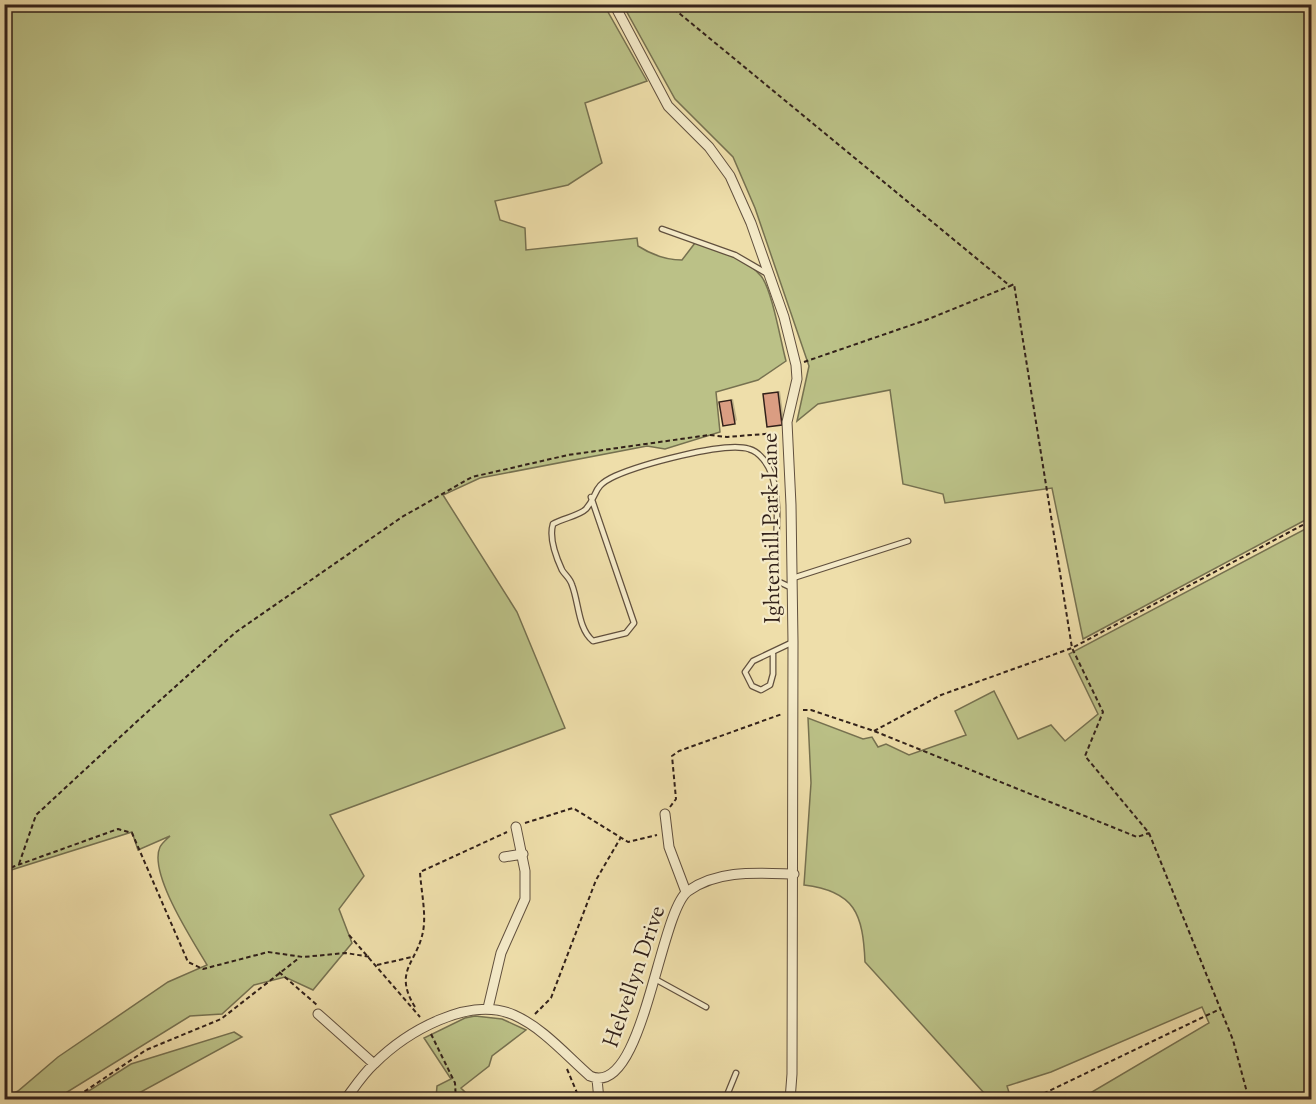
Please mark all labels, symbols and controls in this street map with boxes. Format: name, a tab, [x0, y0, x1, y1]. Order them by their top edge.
street label: Ightenhill Park Lane	[755, 432, 791, 624]
street label: Helvellyn Drive	[597, 902, 675, 1052]

